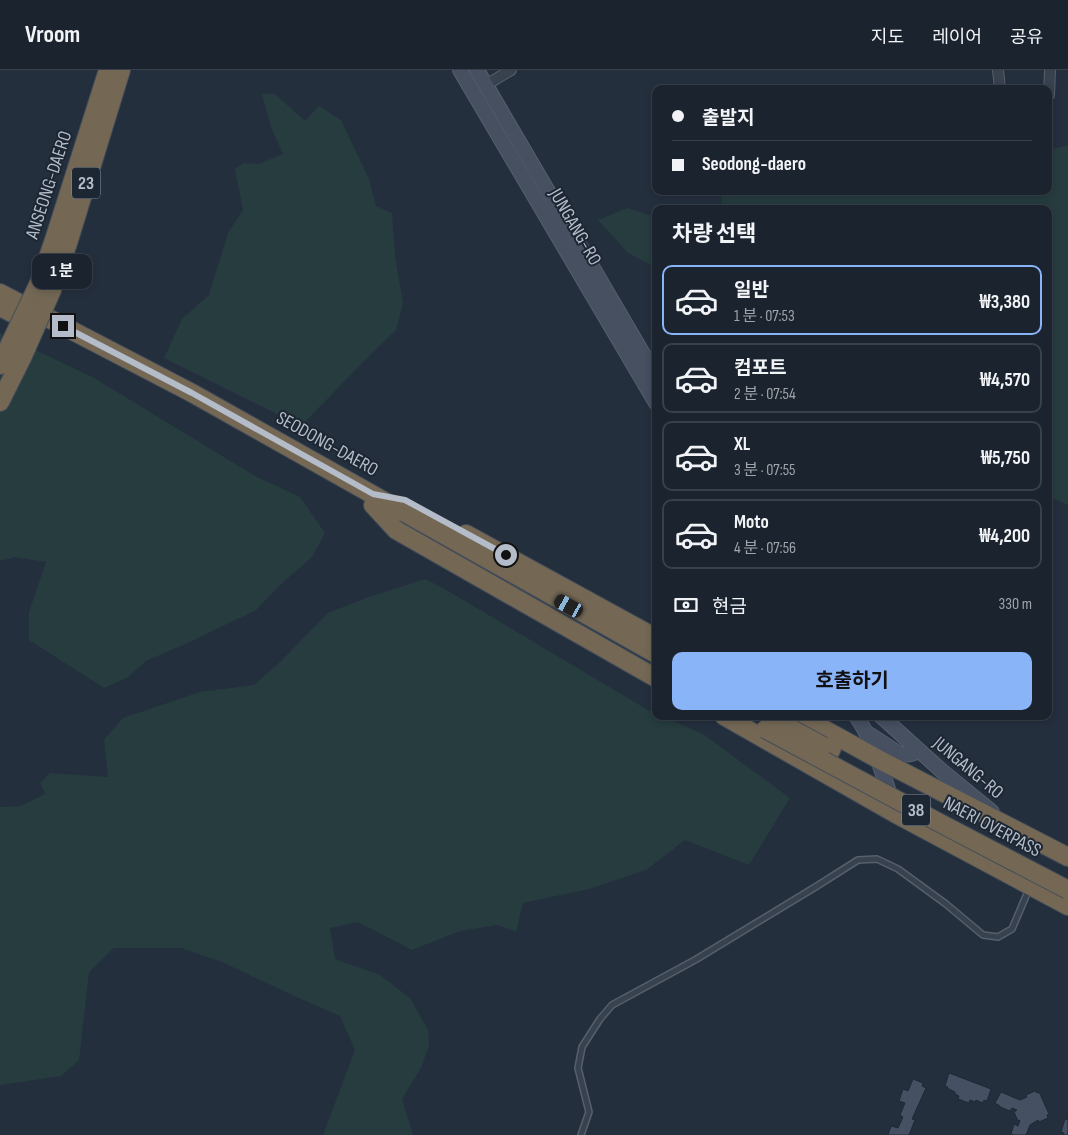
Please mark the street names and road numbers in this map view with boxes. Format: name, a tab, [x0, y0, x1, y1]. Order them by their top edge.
street label: ANSEONG-DAERO	[20, 128, 77, 243]
road number: 23	[72, 168, 100, 198]
street label: JUNGANG-RO	[543, 184, 606, 269]
street label: SEODONG-DAERO	[272, 407, 382, 481]
street label: JUNGANG-RO	[927, 731, 1008, 804]
street label: NAERI OVERPASS	[939, 792, 1045, 862]
road number: 38	[902, 794, 930, 826]

